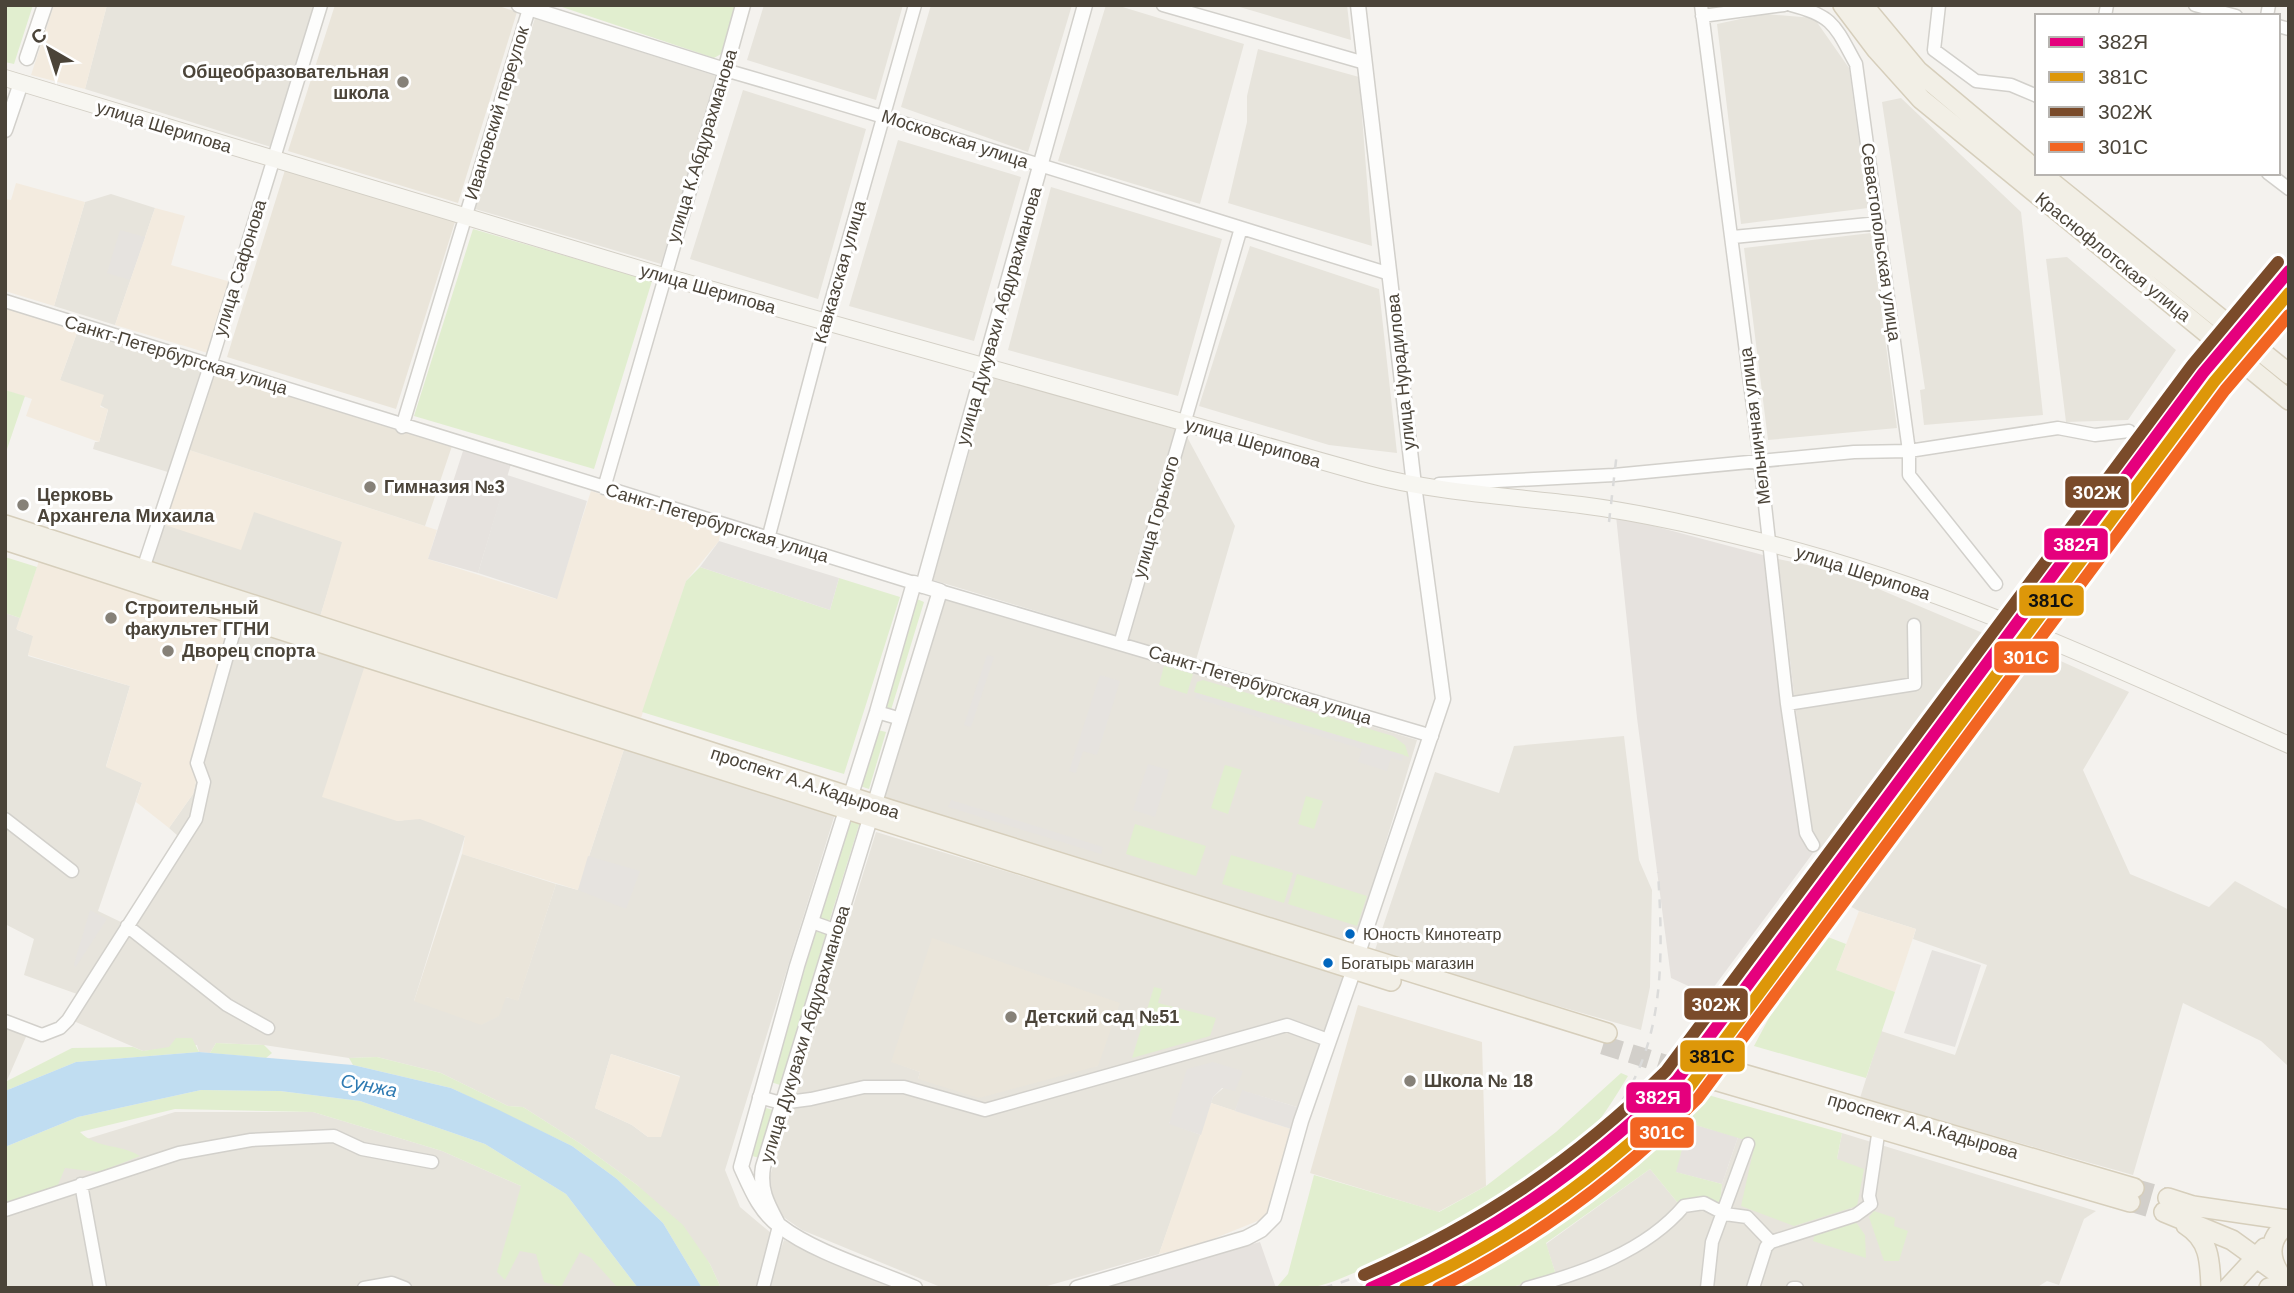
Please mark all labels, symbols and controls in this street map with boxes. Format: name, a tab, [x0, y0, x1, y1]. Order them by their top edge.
north arrow	[14, 14, 84, 84]
legend	[2035, 14, 2280, 175]
text: С	[27, 24, 51, 49]
street label: Ивановский переулок	[461, 24, 533, 202]
text: 382Я	[2098, 30, 2148, 53]
street label: улица К.Абдурахманова	[663, 46, 741, 245]
place label: Общеобразовательная школа	[182, 62, 390, 103]
text: 381С	[2098, 65, 2148, 88]
marker: Общеобразовательная школа	[395, 74, 411, 90]
street label: улица Шерипова	[94, 97, 235, 157]
text: 302Ж	[2098, 100, 2153, 123]
street label: Московская улица	[879, 106, 1032, 172]
text: 301С	[2098, 135, 2148, 158]
street label: Севастопольская улица	[1857, 141, 1905, 343]
street label: улица Дукувахи Абдурахманова	[952, 183, 1046, 448]
street label: Краснофлотская улица	[2031, 188, 2195, 326]
street label: улица Сафонова	[210, 196, 271, 339]
street label: Кавказская улица	[810, 197, 870, 346]
street label: улица Шерипова	[638, 260, 779, 318]
street label: улица Нурадилова	[1383, 292, 1419, 451]
street label: Санкт-Петербургская улица	[62, 311, 291, 399]
street label: Мельничная улица	[1735, 345, 1775, 506]
street label: улица Шерипова	[1183, 414, 1324, 472]
street label: улица Горького	[1129, 453, 1183, 581]
line badge: 302Ж	[2064, 475, 2130, 509]
place label: Гимназия №3	[384, 477, 505, 497]
marker: Гимназия №3	[362, 479, 378, 495]
street label: Санкт-Петербургская улица	[603, 479, 832, 567]
text: 302Ж	[2073, 482, 2122, 503]
place label: Церковь Архангела Михаила	[37, 485, 215, 526]
marker: Церковь Архангела Михаила	[15, 497, 31, 513]
line badge: 382Я	[2043, 527, 2109, 561]
text: 382Я	[2053, 534, 2099, 555]
street label: улица Шерипова	[1793, 542, 1934, 604]
line badge: 381С	[2018, 584, 2085, 617]
text: 381С	[2028, 590, 2074, 611]
place label: Строительный факультет ГГНИ	[125, 598, 269, 639]
marker: Строительный факультет ГГНИ	[103, 610, 119, 626]
line badge: 301С	[1993, 640, 2060, 674]
place label: Дворец спорта	[182, 641, 316, 661]
street label: Санкт-Петербургская улица	[1146, 641, 1375, 729]
marker: Дворец спорта	[160, 643, 176, 659]
text: 301С	[2003, 647, 2049, 668]
street label: проспект А.А.Кадырова	[708, 743, 903, 823]
street label: улица Дукувахи Абдурахманова	[756, 902, 854, 1165]
place label: Юность Кинотеатр	[1363, 926, 1502, 943]
marker: Юность Кинотеатр	[1343, 927, 1357, 941]
place label: Богатырь магазин	[1341, 955, 1474, 972]
marker: Богатырь магазин	[1321, 956, 1335, 970]
line badge: 302Ж	[1683, 987, 1749, 1021]
text: 302Ж	[1692, 994, 1741, 1015]
place label: Детский сад №51	[1025, 1007, 1179, 1027]
marker: Детский сад №51	[1003, 1009, 1019, 1025]
line badge: 381С	[1679, 1039, 1746, 1073]
text: 381С	[1689, 1046, 1735, 1067]
water label: Сунжа	[339, 1070, 399, 1101]
place label: Школа № 18	[1424, 1071, 1533, 1091]
marker: Школа № 18	[1402, 1073, 1418, 1089]
line badge: 382Я	[1625, 1081, 1692, 1114]
text: 382Я	[1635, 1087, 1681, 1108]
street label: проспект А.А.Кадырова	[1825, 1089, 2021, 1163]
line badge: 301С	[1629, 1116, 1695, 1149]
text: 301С	[1639, 1122, 1685, 1143]

